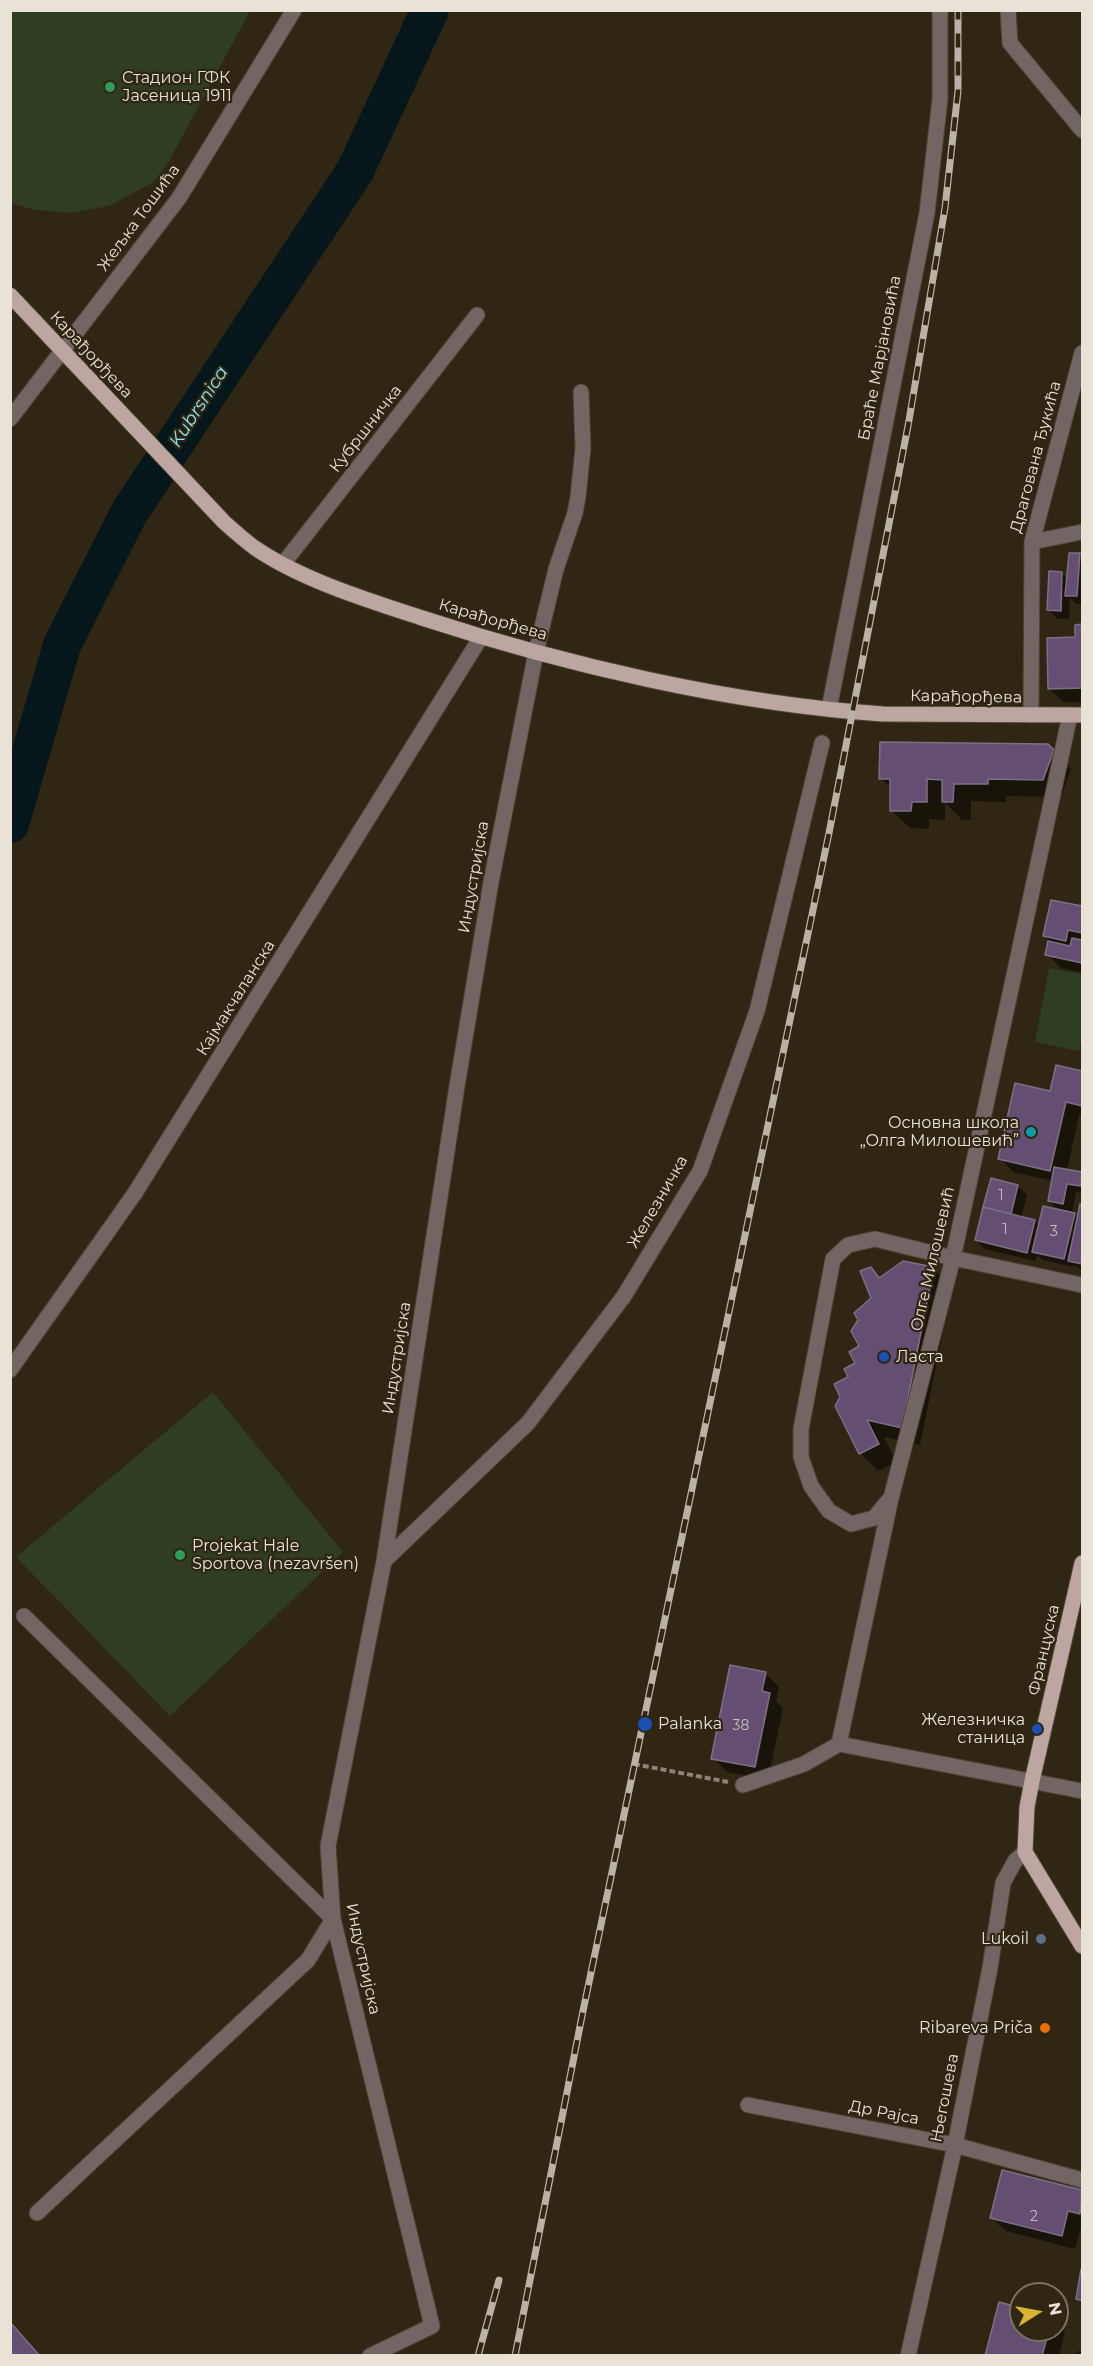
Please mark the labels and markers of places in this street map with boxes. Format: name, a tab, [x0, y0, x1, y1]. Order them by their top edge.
place label: Стадион ГФК Јасеница 1911	[122, 68, 232, 106]
marker: Стадион ГФК Јасеница 1911	[103, 80, 117, 94]
place label: Основна школа „Олга Милошевић”	[860, 1113, 1019, 1151]
marker: Основна школа „Олга Милошевић”	[1024, 1125, 1038, 1139]
place label: Ласта	[896, 1347, 944, 1367]
marker: Ласта	[877, 1350, 891, 1364]
place label: Projekat Hale Sportova (nezavršen)	[192, 1536, 359, 1574]
marker: Projekat Hale Sportova (nezavršen)	[173, 1548, 187, 1562]
place label: Железничка станица	[921, 1710, 1025, 1748]
place label: Palanka	[658, 1714, 722, 1734]
marker: Palanka	[636, 1715, 654, 1733]
marker: Железничка станица	[1030, 1722, 1044, 1736]
place label: Lukoil	[981, 1929, 1029, 1949]
marker: Lukoil	[1034, 1932, 1048, 1946]
place label: Ribareva Priča	[919, 2018, 1033, 2038]
marker: Ribareva Priča	[1038, 2021, 1052, 2035]

